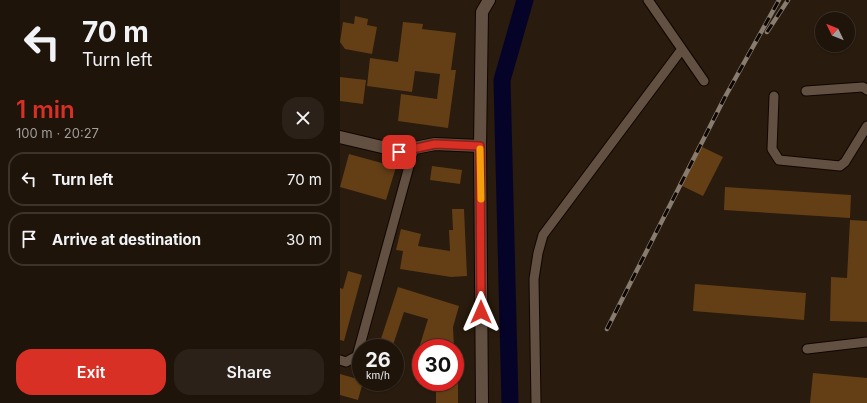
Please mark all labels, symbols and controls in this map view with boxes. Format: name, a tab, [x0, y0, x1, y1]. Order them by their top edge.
north arrow	[815, 12, 855, 52]
map controls	[815, 12, 855, 52]
text: 70 m	[82, 15, 149, 49]
icon: left	[16, 16, 68, 68]
text: Turn left	[82, 49, 152, 70]
text: 1 min	[16, 95, 75, 124]
button: close	[282, 97, 324, 139]
text: 100 m · 20:27	[16, 125, 99, 141]
pin	[382, 135, 416, 169]
icon: arrive	[388, 141, 410, 163]
icon: left	[18, 168, 40, 190]
text: Turn left	[52, 170, 113, 189]
text: 70 m	[287, 170, 322, 189]
icon: arrive	[18, 228, 40, 250]
text: Arrive at destination	[52, 230, 201, 249]
text: 30 m	[286, 230, 322, 249]
position arrow	[460, 291, 502, 333]
speed limit sign: 30	[412, 339, 464, 391]
text: 26	[365, 348, 391, 372]
button: Exit	[16, 349, 166, 395]
button: Share	[174, 349, 324, 395]
text: km/h	[366, 369, 390, 381]

